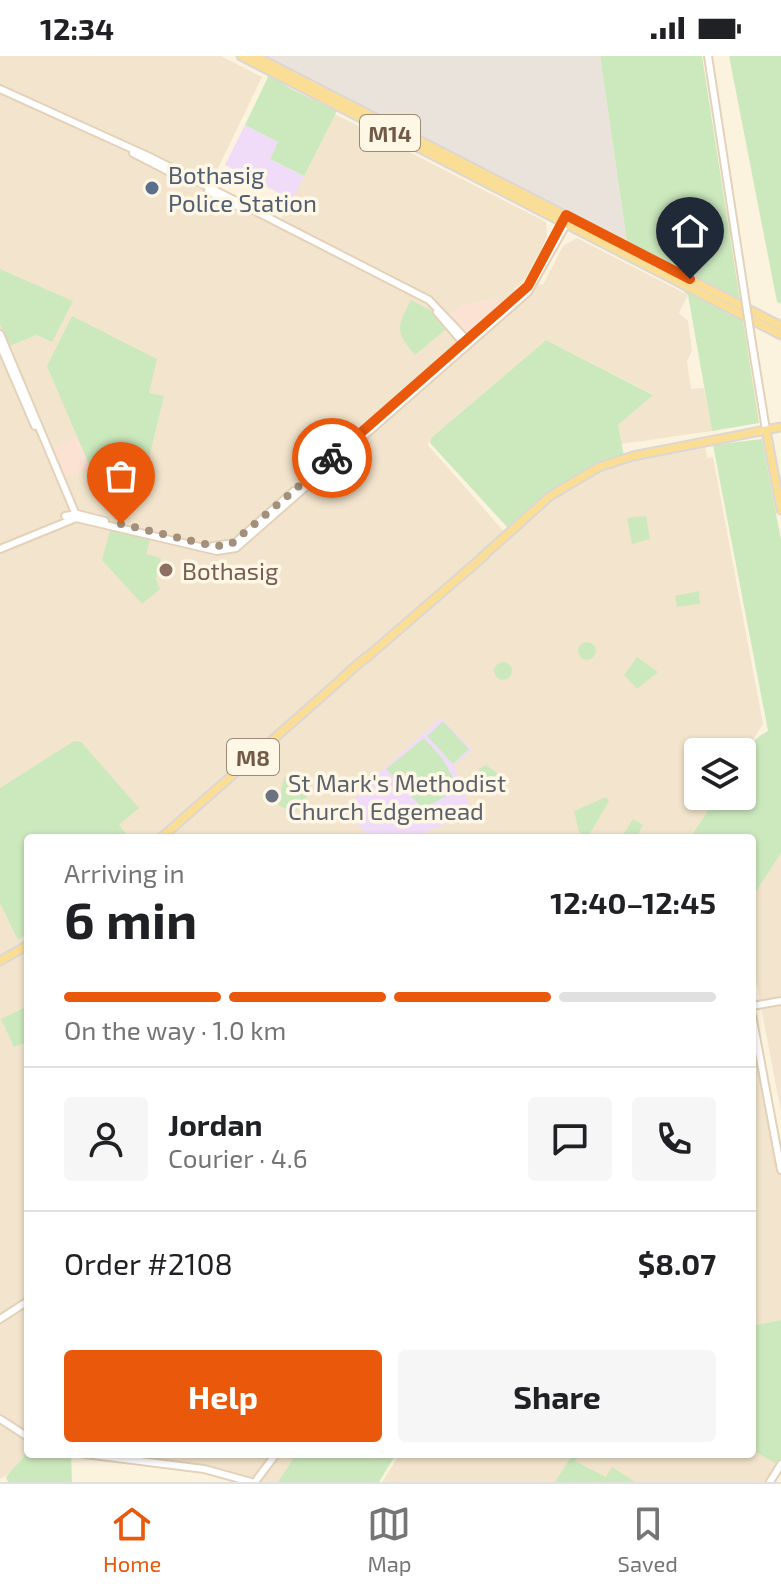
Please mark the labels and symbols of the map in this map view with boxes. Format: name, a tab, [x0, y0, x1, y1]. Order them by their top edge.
road number: M14	[360, 115, 420, 151]
place label: Bothasig Police Station	[168, 160, 317, 217]
marker: Bothasig Police Station	[143, 179, 161, 197]
pin	[656, 197, 724, 279]
courier	[292, 418, 372, 498]
pin	[87, 442, 155, 524]
place label: Bothasig	[182, 556, 278, 585]
marker: Bothasig	[157, 561, 175, 579]
road number: M8	[227, 739, 279, 775]
place label: St Mark's Methodist Church Edgemead	[288, 768, 506, 825]
marker: St Mark's Methodist Church Edgemead	[263, 787, 281, 805]

